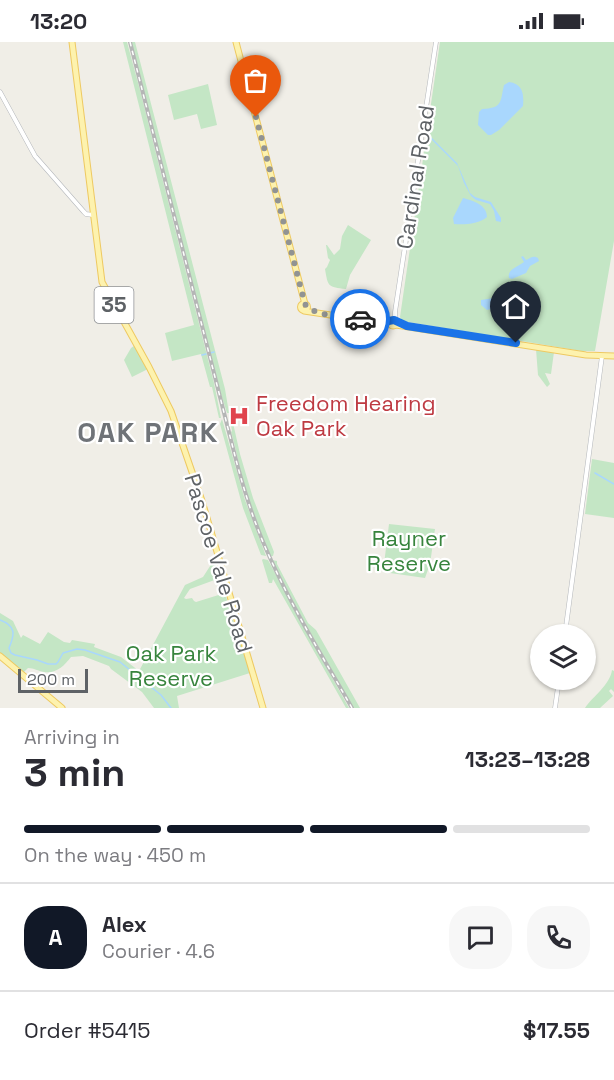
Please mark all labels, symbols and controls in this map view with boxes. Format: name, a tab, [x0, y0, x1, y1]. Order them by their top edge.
text: 13:20	[30, 7, 87, 35]
pin	[230, 55, 281, 117]
icon: bag	[239, 64, 272, 97]
street label: Cardinal Road	[390, 103, 440, 251]
pin	[490, 281, 541, 343]
road number: 35	[94, 287, 134, 323]
courier	[330, 289, 390, 349]
icon: home	[499, 290, 532, 323]
icon: car	[344, 303, 377, 336]
place label: Freedom Hearing Oak Park	[256, 389, 436, 442]
hospital icon: Freedom Hearing Oak Park	[227, 404, 251, 428]
district label: OAK PARK	[77, 414, 219, 450]
street label: Pascoe Vale Road	[178, 470, 260, 656]
park label: Rayner Reserve	[367, 524, 451, 577]
map controls	[530, 624, 596, 690]
button: layers	[530, 624, 596, 690]
park label: Oak Park Reserve	[126, 639, 216, 692]
scale bar	[18, 666, 88, 694]
text: 200 m	[27, 669, 75, 690]
text: Arriving in	[24, 724, 120, 750]
text: 13:23–13:28	[465, 745, 590, 773]
text: 3 min	[24, 748, 125, 797]
text: On the way · 450 m	[24, 842, 206, 868]
button: chat	[449, 906, 512, 969]
button: phone	[527, 906, 590, 969]
text: Alex	[102, 910, 147, 938]
text: A	[49, 923, 62, 951]
text: Courier · 4.6	[102, 938, 215, 964]
text: Order #5415	[24, 1016, 150, 1044]
text: $17.55	[523, 1016, 590, 1044]

